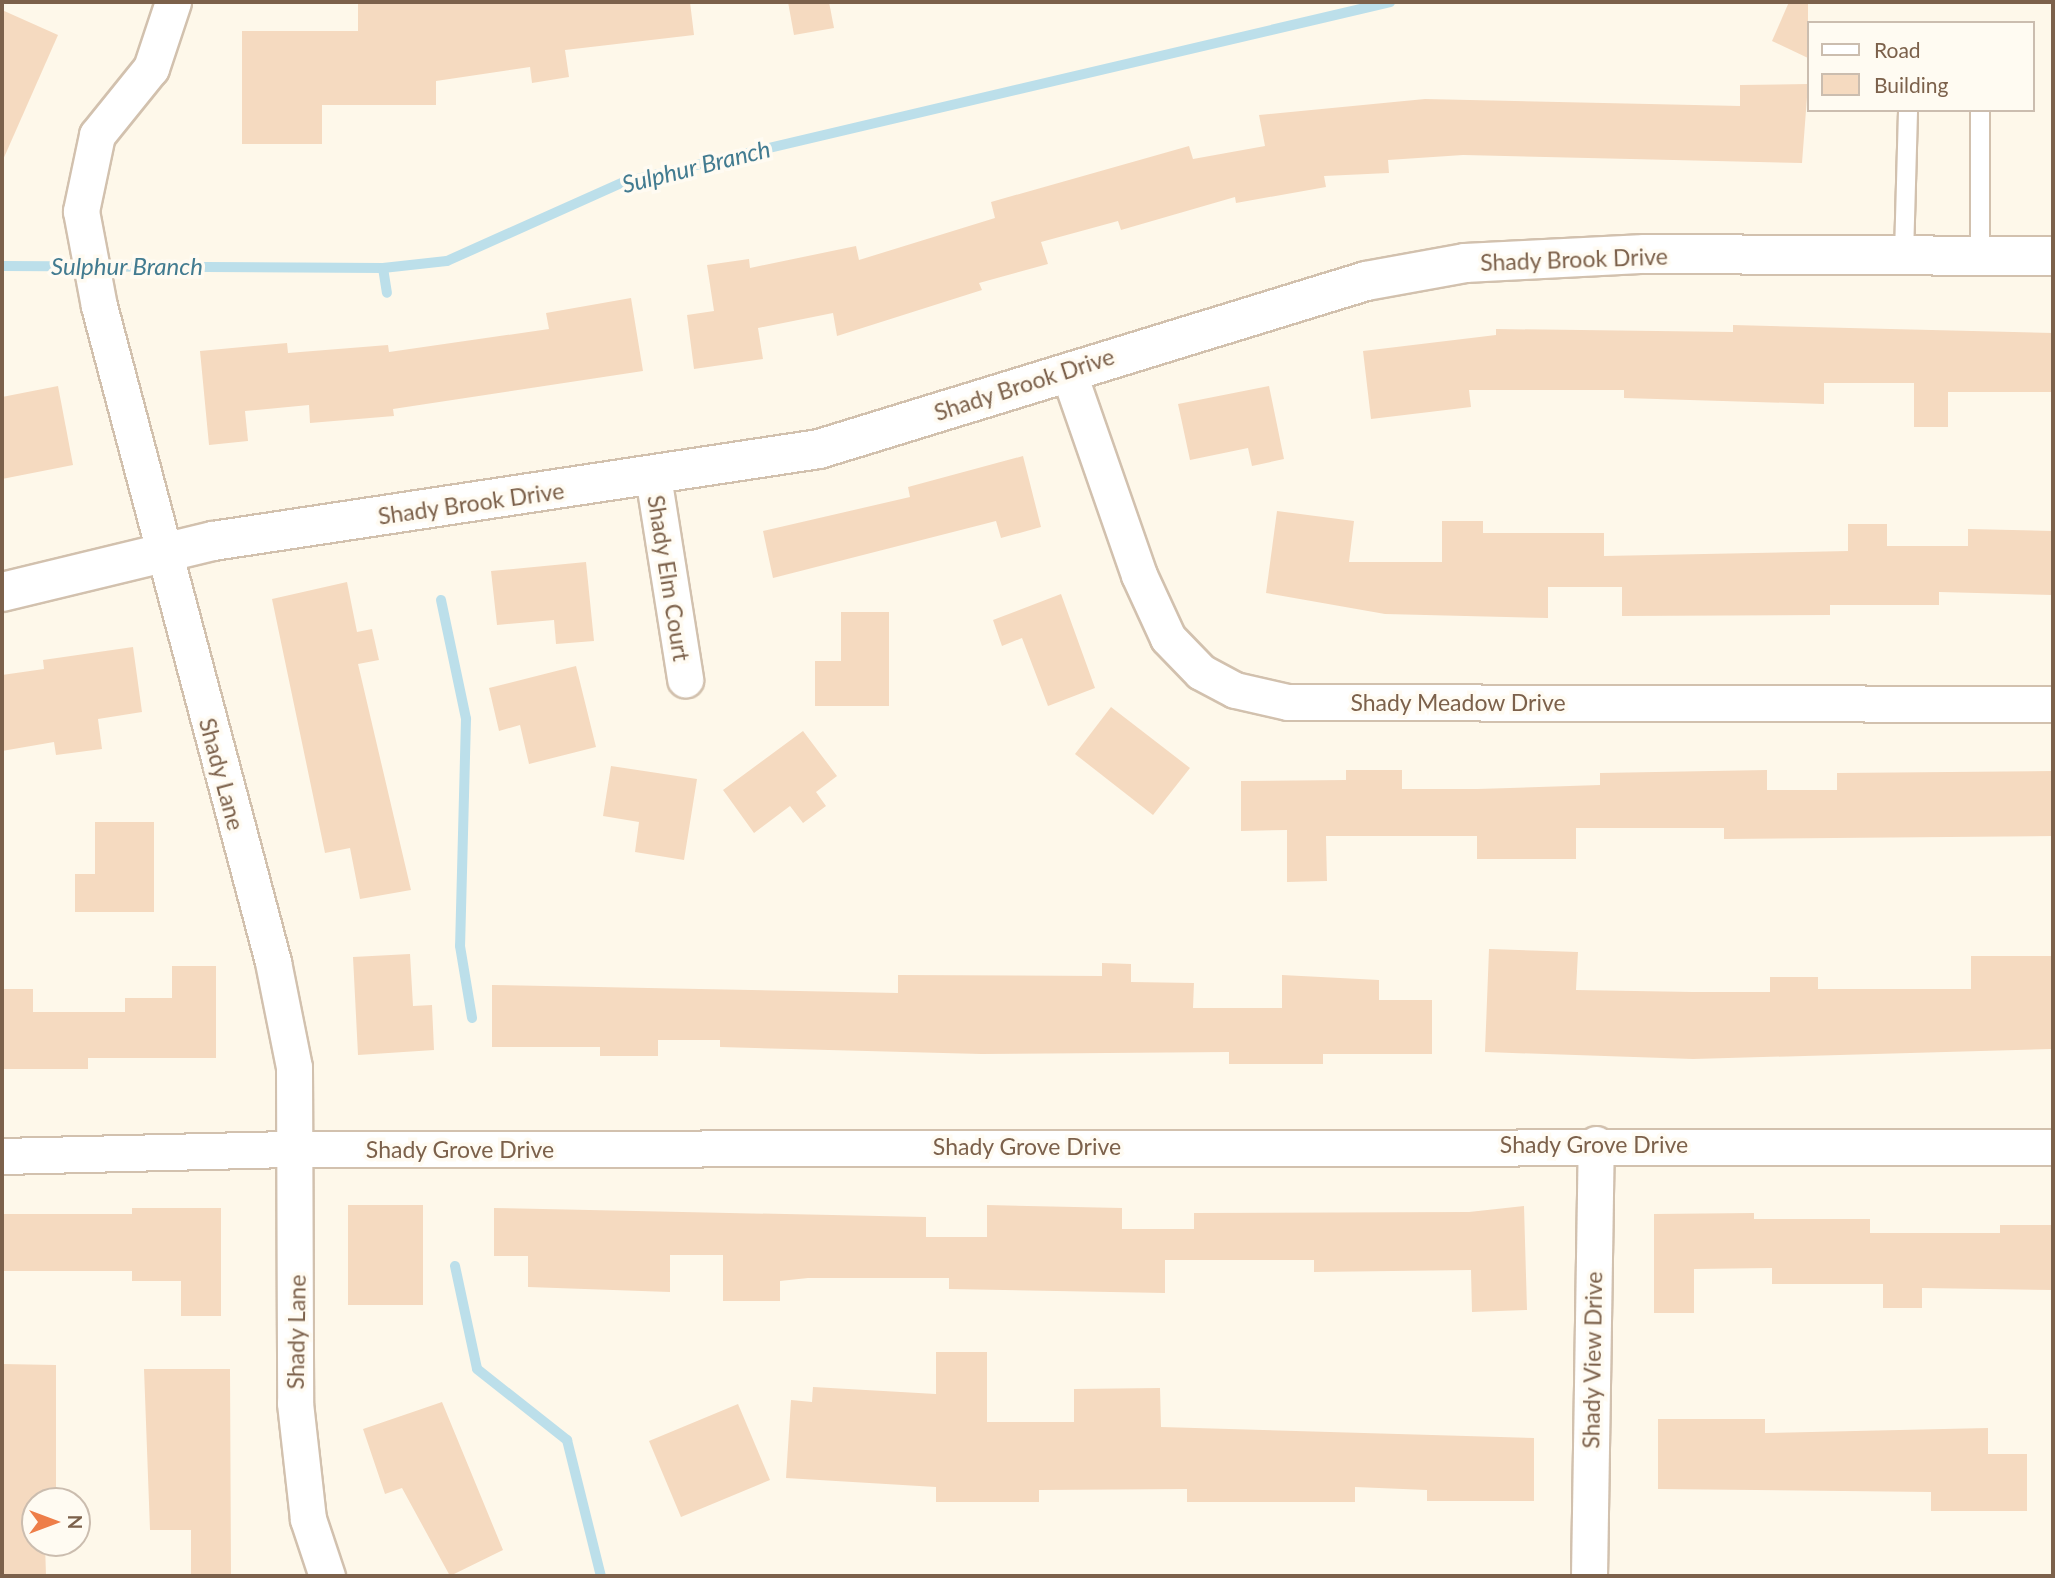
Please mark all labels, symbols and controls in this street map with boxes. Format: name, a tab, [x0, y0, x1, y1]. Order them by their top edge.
legend	[1806, 21, 2034, 112]
text: Road	[1874, 37, 1921, 62]
text: Building	[1874, 72, 1949, 97]
water label: Sulphur Branch	[619, 134, 773, 198]
street label: Shady Brook Drive	[1479, 242, 1669, 276]
water label: Sulphur Branch	[51, 252, 203, 280]
street label: Shady Brook Drive	[930, 342, 1118, 426]
street label: Shady Brook Drive	[376, 476, 566, 530]
street label: Shady Elm Court	[642, 493, 696, 663]
street label: Shady Meadow Drive	[1350, 688, 1566, 716]
street label: Shady Lane	[194, 715, 250, 833]
street label: Shady Grove Drive	[1500, 1130, 1688, 1158]
street label: Shady Grove Drive	[933, 1132, 1121, 1160]
street label: Shady Grove Drive	[366, 1135, 554, 1163]
street label: Shady View Drive	[1577, 1270, 1607, 1450]
street label: Shady Lane	[281, 1274, 311, 1390]
north arrow	[21, 1487, 91, 1557]
text: N	[64, 1515, 87, 1529]

